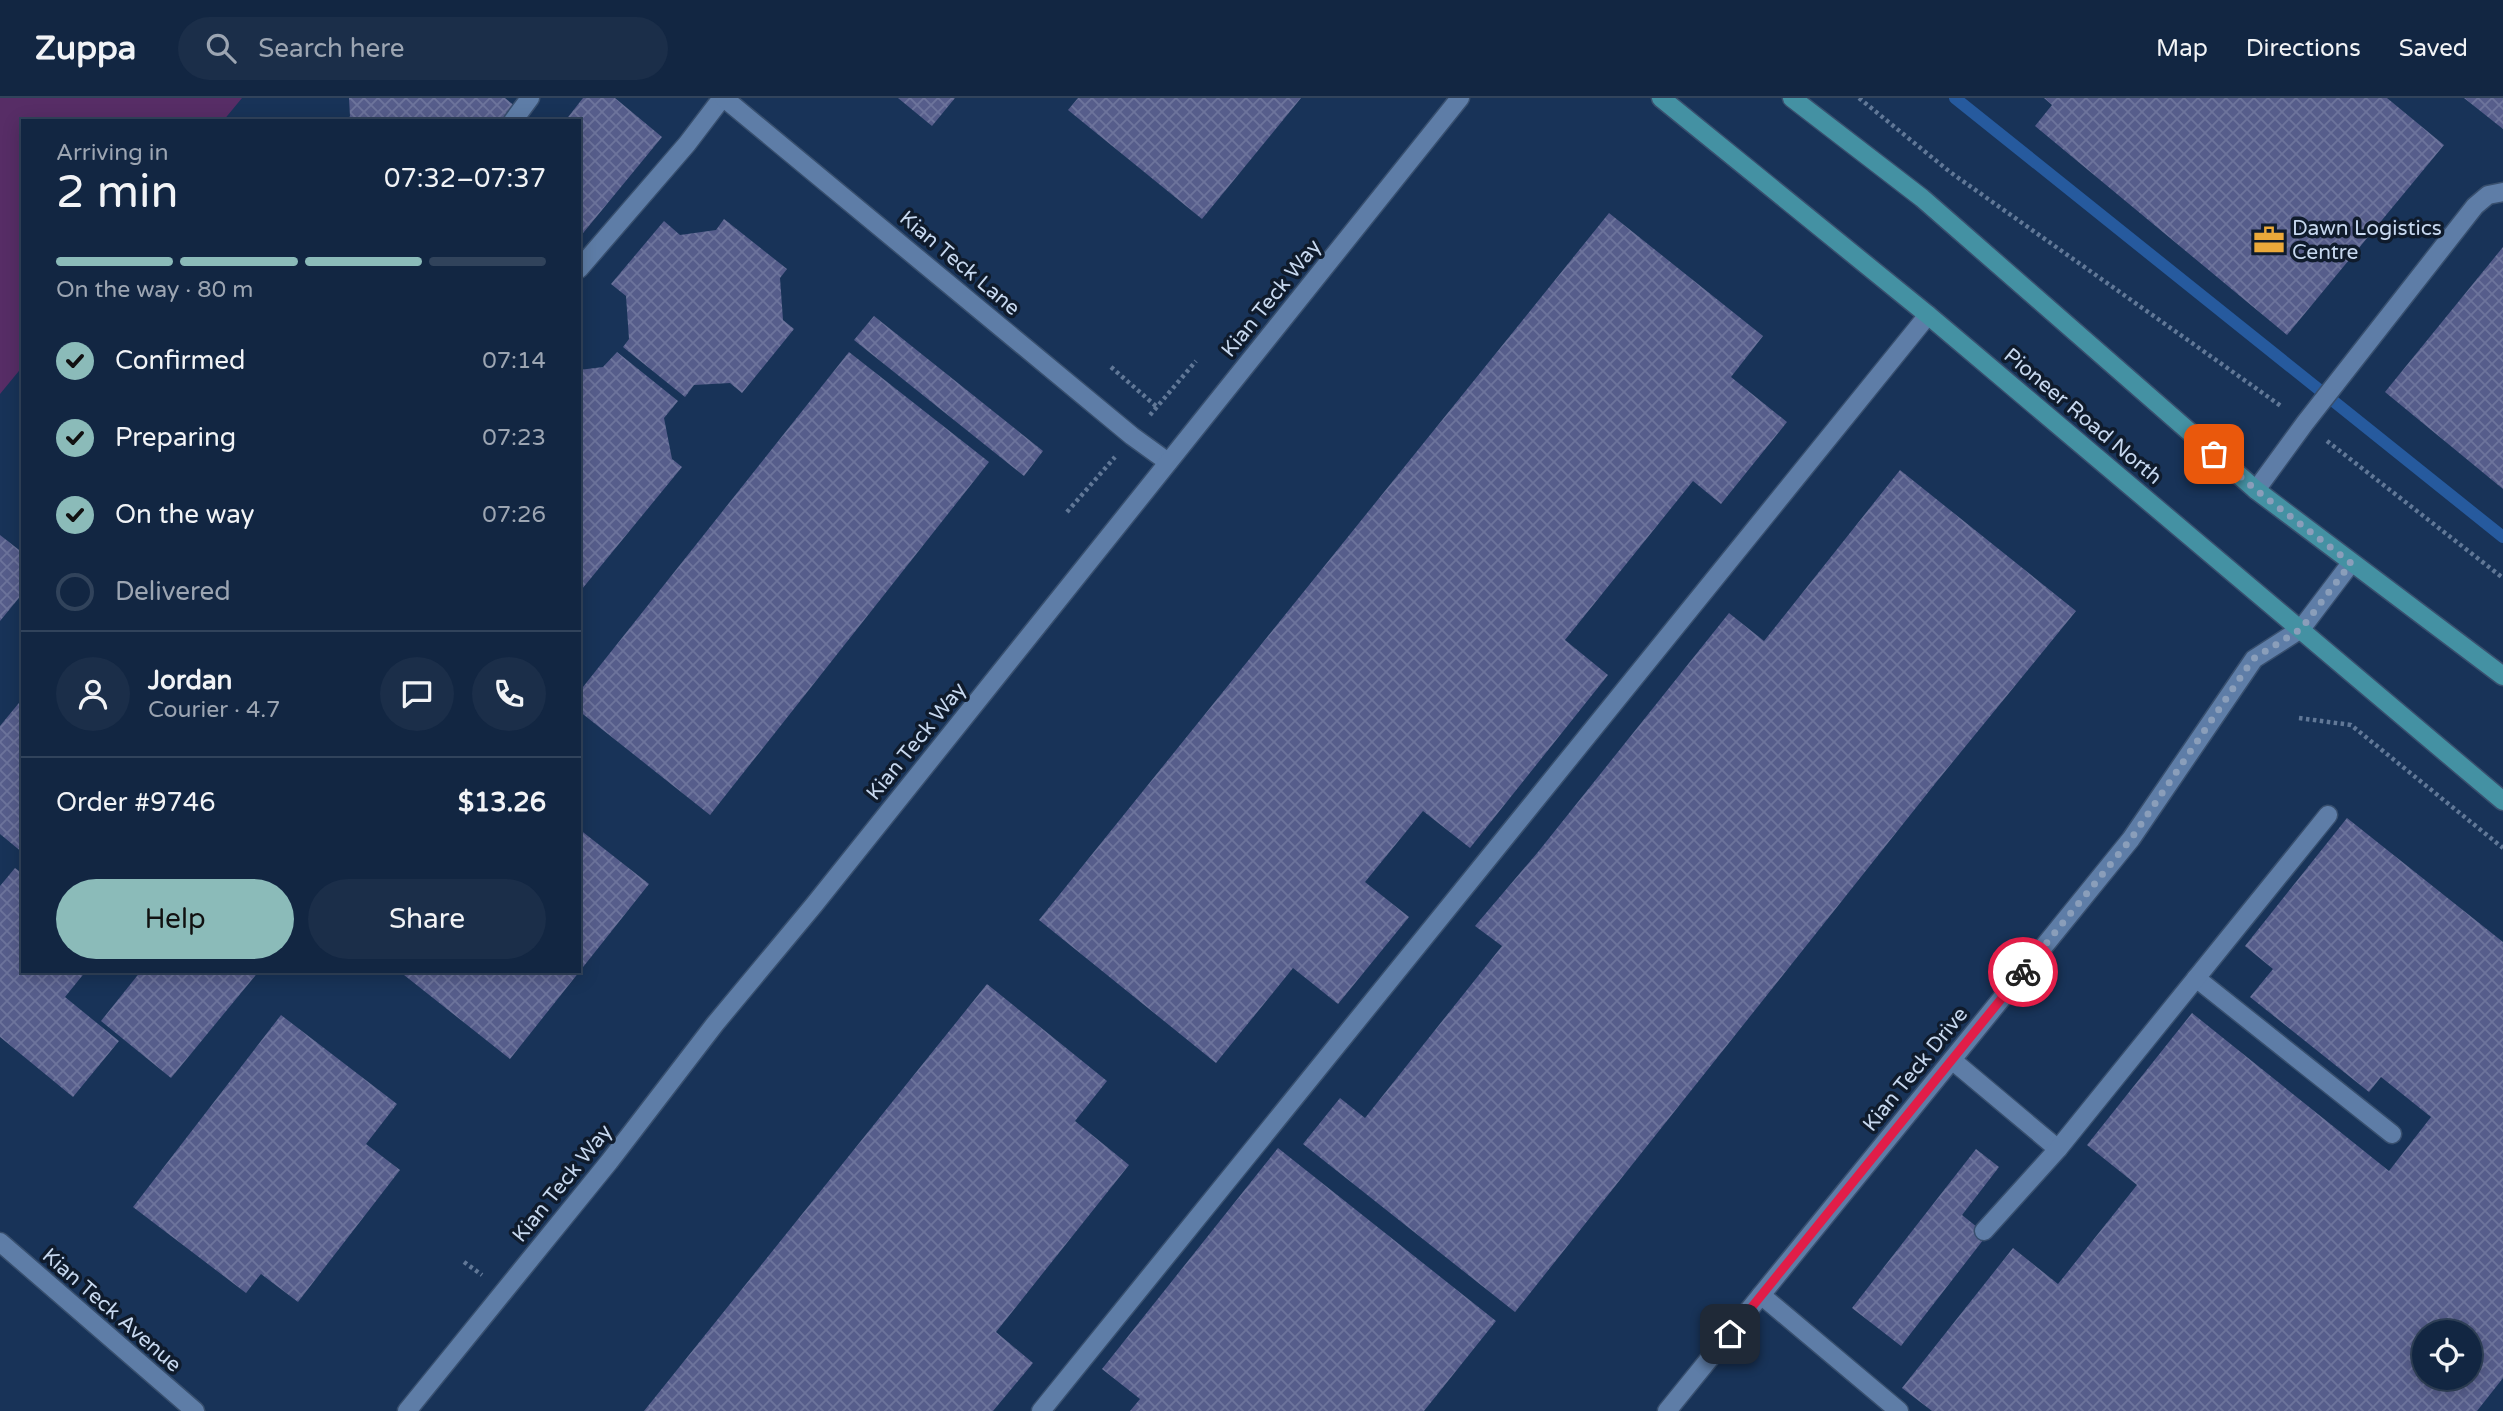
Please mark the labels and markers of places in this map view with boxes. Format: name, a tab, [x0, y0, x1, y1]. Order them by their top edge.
place label: Dawn Logistics Centre	[2292, 216, 2442, 265]
office icon: Dawn Logistics Centre	[2252, 223, 2286, 257]
pin	[2184, 424, 2244, 484]
pin	[1700, 1304, 1760, 1364]

